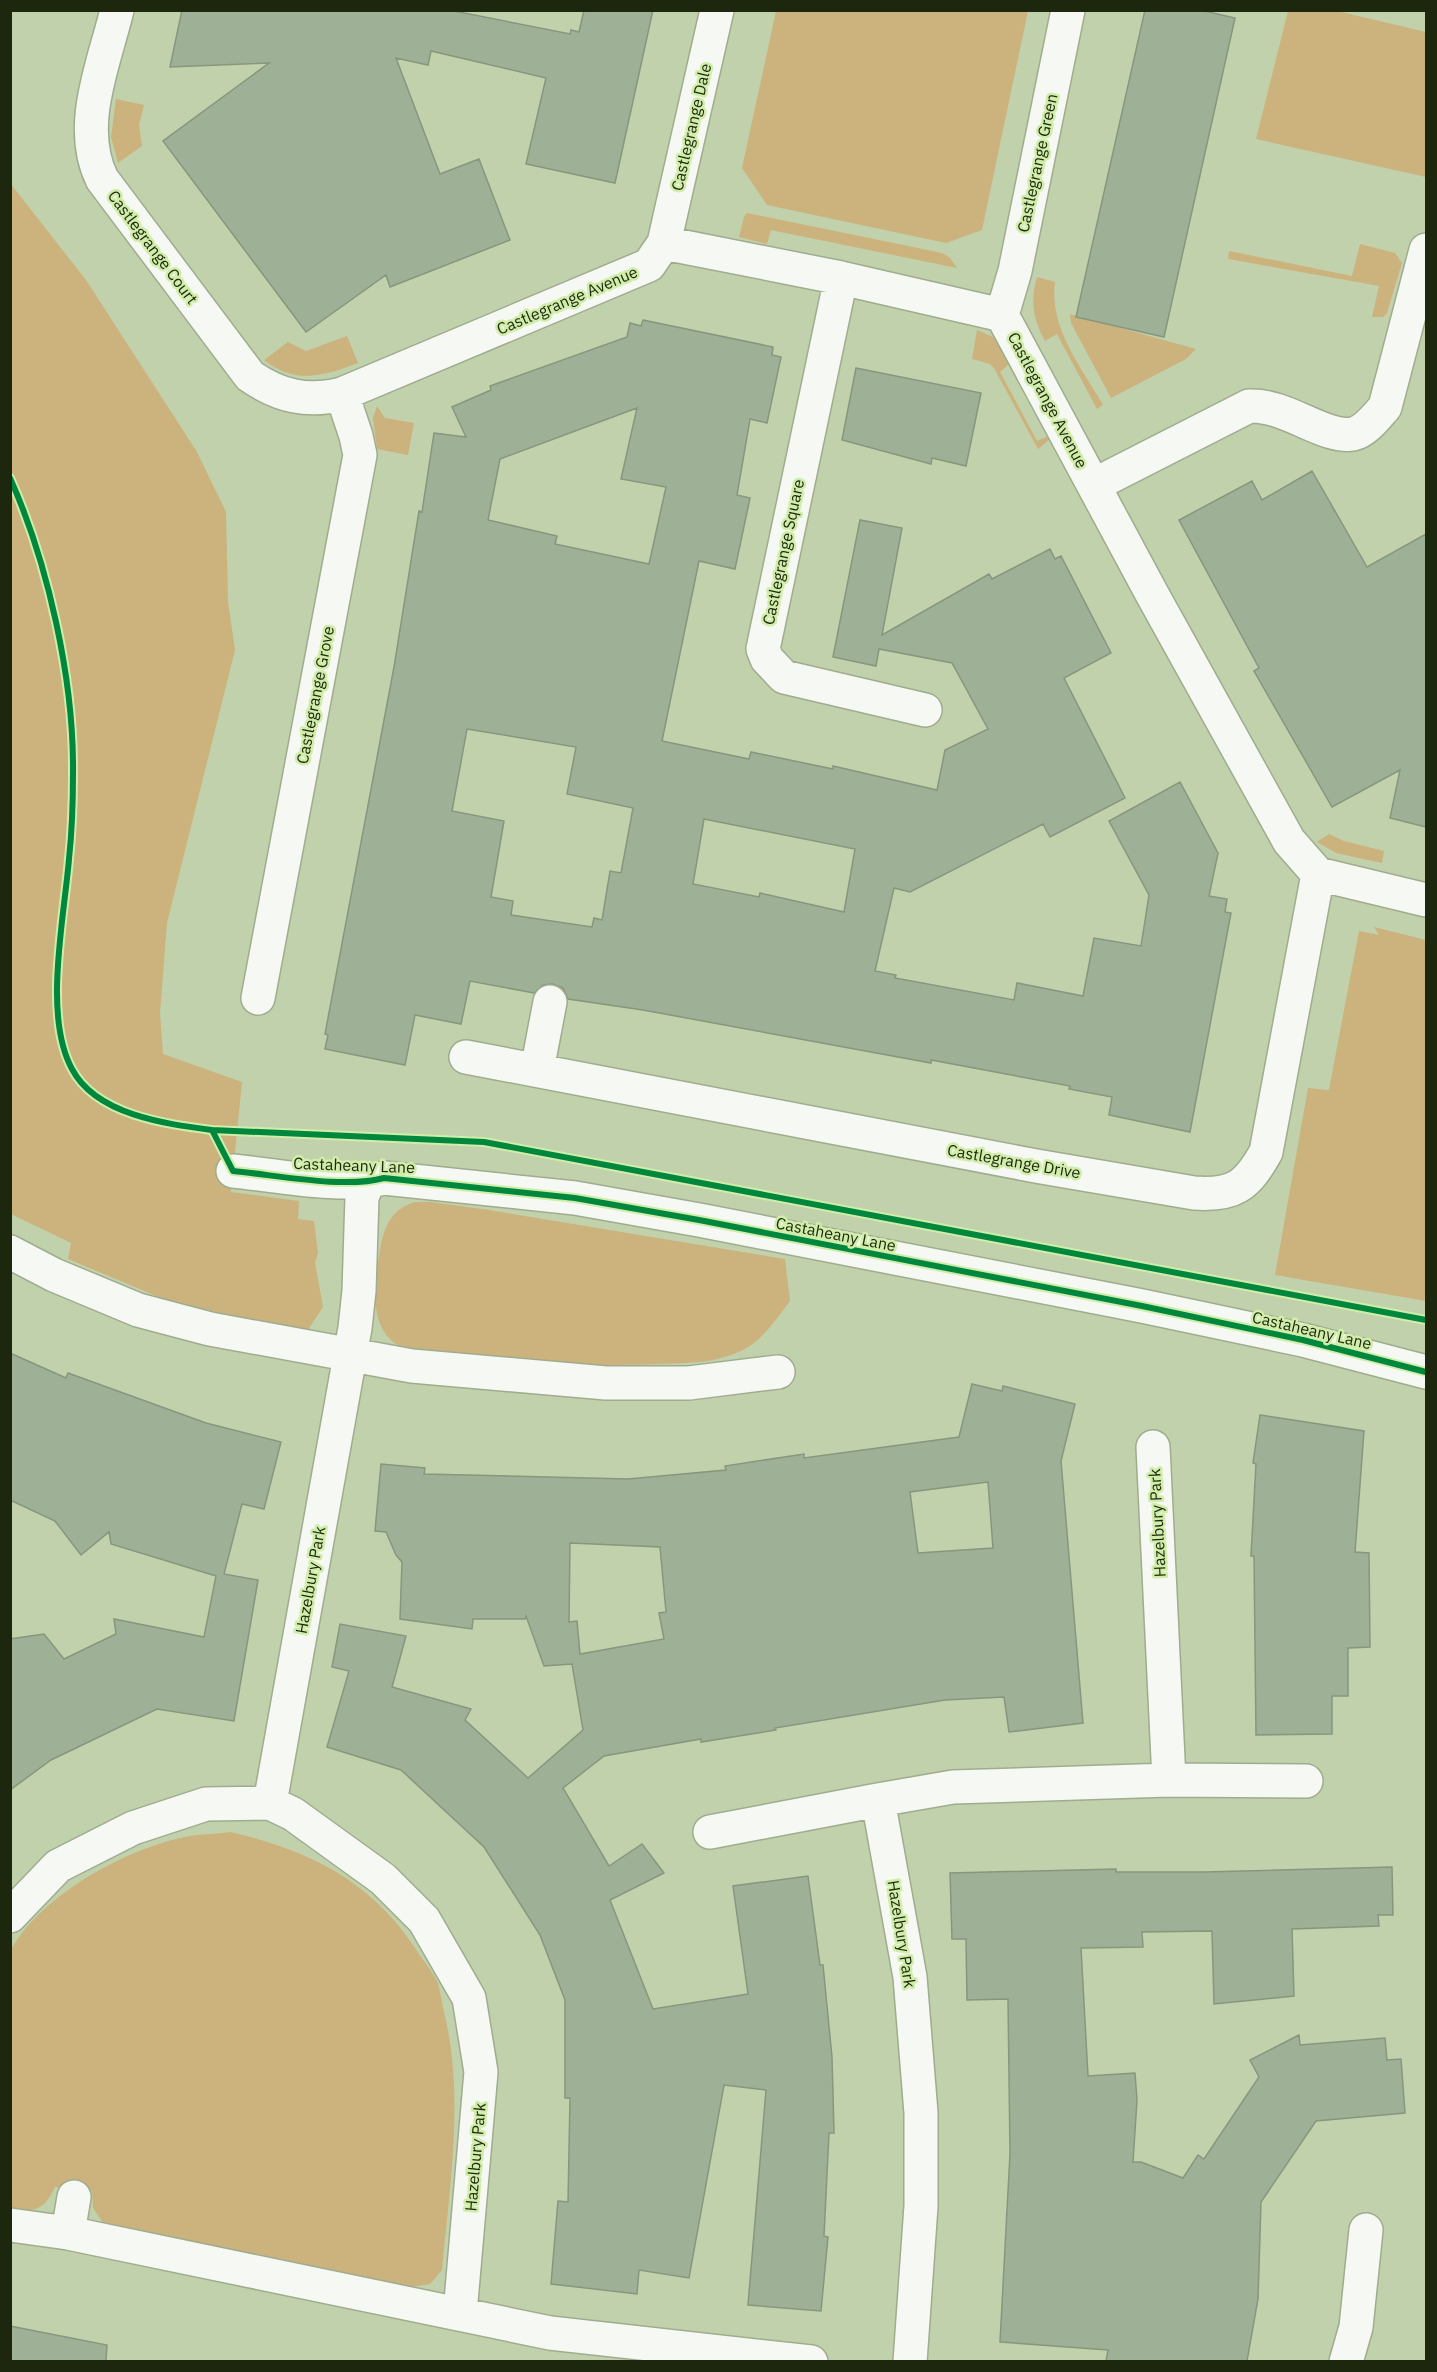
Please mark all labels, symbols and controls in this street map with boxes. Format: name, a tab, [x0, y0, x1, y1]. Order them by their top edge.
street label: Castlegrange Dale	[667, 61, 715, 193]
street label: Castlegrange Green	[1013, 92, 1061, 234]
street label: Castlegrange Court	[104, 186, 202, 308]
street label: Castlegrange Avenue	[494, 261, 641, 339]
street label: Castlegrange Avenue	[1004, 329, 1092, 472]
street label: Castlegrange Square	[758, 477, 808, 627]
street label: Castlegrange Grove	[292, 624, 338, 766]
street label: Castlegrange Drive	[946, 1139, 1082, 1183]
street label: Castaheany Lane	[293, 1153, 415, 1177]
street label: Castaheany Lane	[774, 1213, 898, 1255]
street label: Castaheany Lane	[1250, 1307, 1374, 1353]
street label: Hazelbury Park	[1144, 1468, 1170, 1578]
street label: Hazelbury Park	[291, 1524, 329, 1635]
street label: Hazelbury Park	[884, 1879, 920, 1990]
street label: Hazelbury Park	[460, 2101, 490, 2212]

